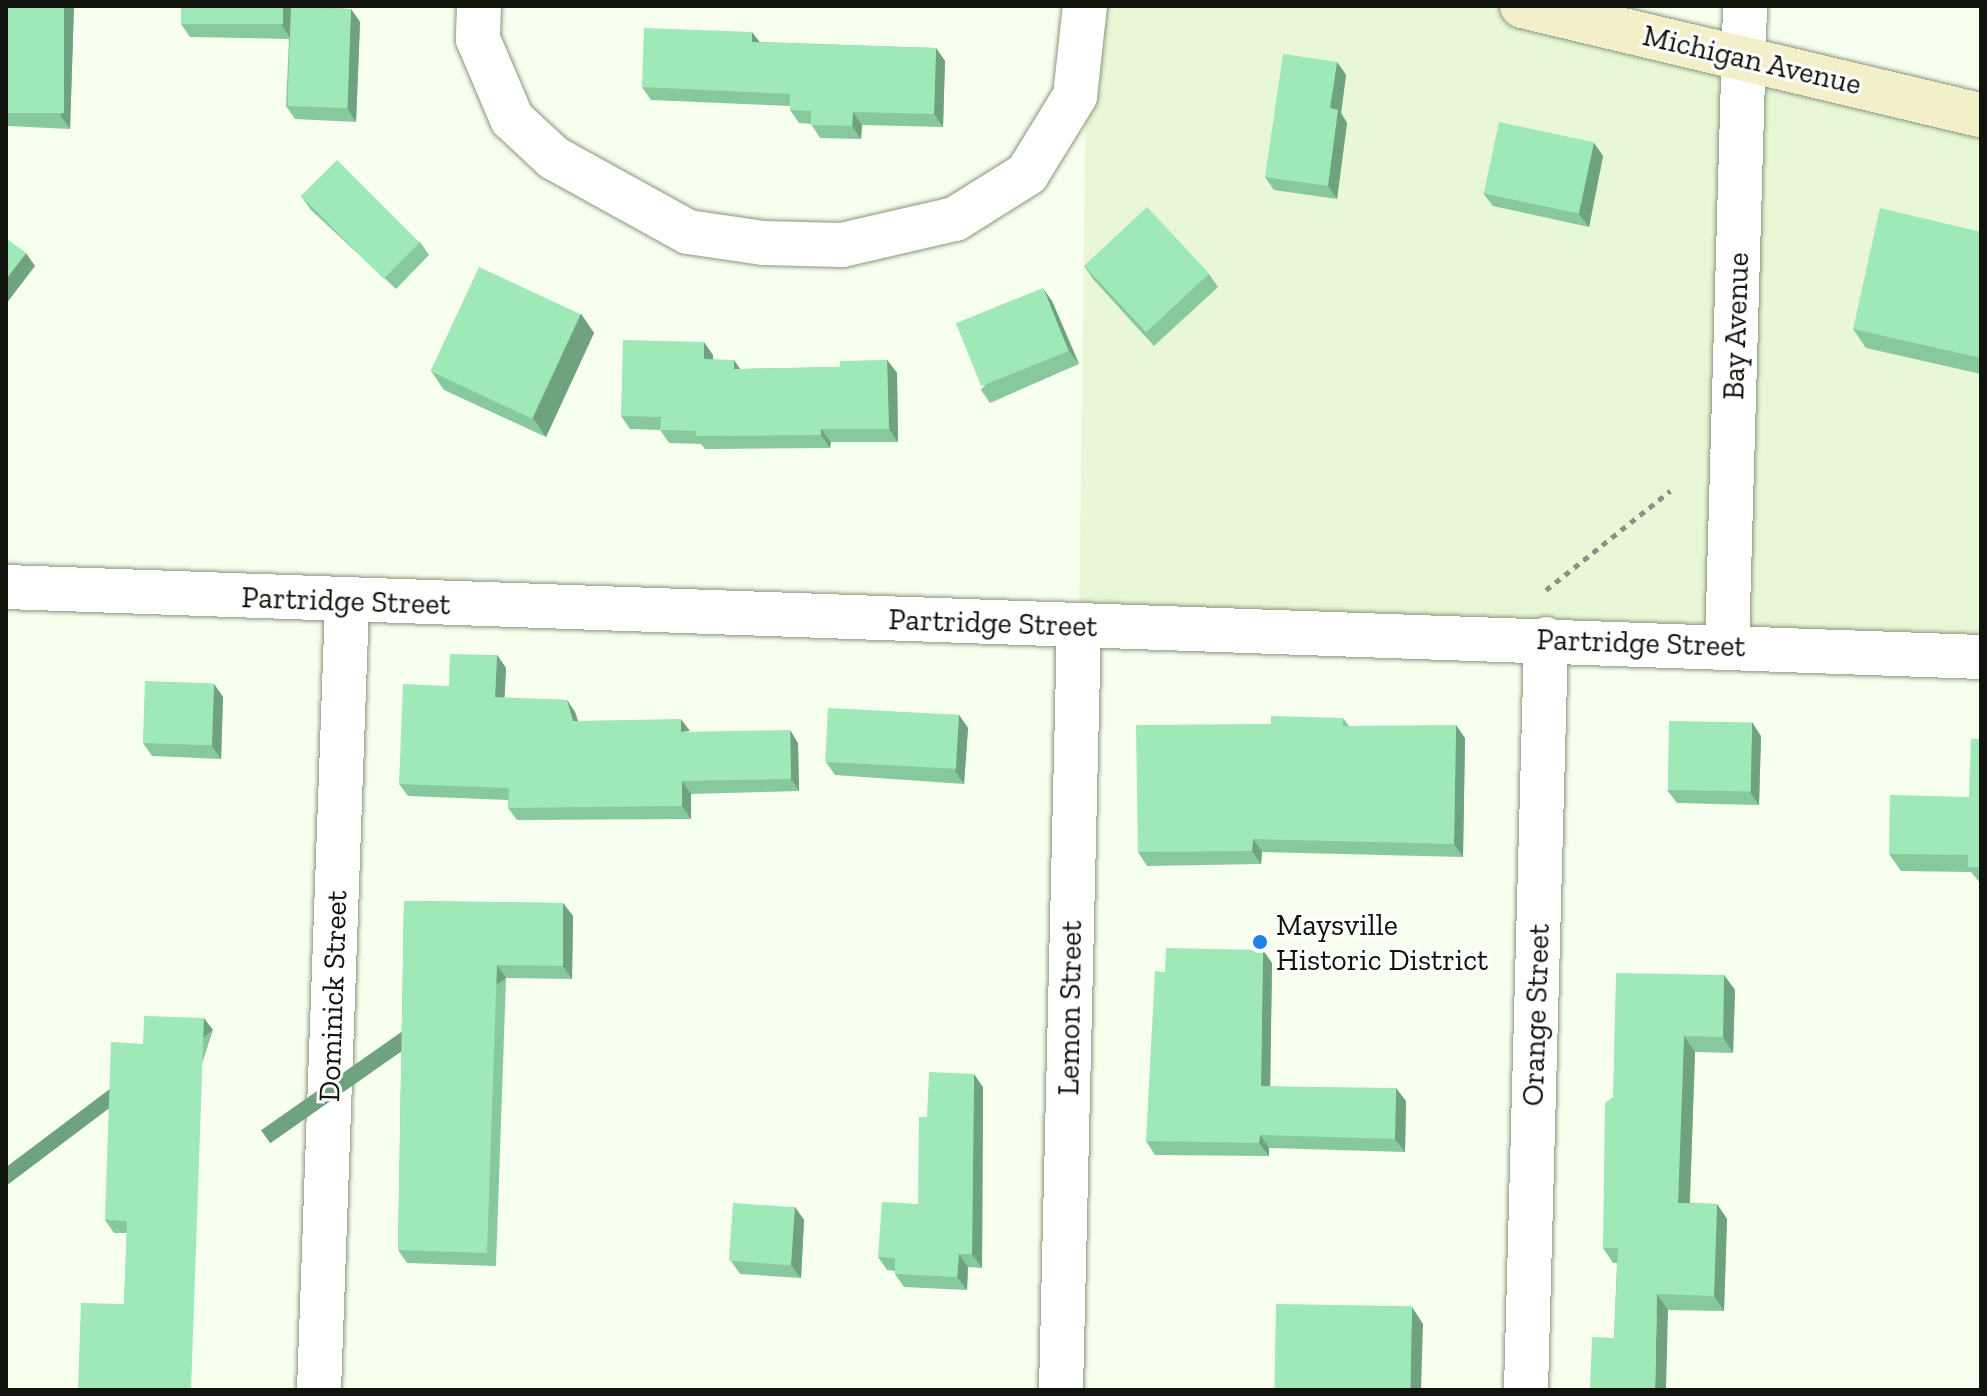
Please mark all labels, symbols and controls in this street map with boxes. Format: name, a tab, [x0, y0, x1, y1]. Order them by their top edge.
street label: Michigan Avenue	[1639, 17, 1865, 103]
street label: Bay Avenue	[1715, 251, 1757, 401]
street label: Partridge Street	[241, 579, 451, 623]
street label: Partridge Street	[888, 601, 1098, 645]
street label: Partridge Street	[1536, 621, 1746, 665]
street label: Dominick Street	[311, 890, 355, 1102]
place label: Maysville Historic District	[1276, 907, 1488, 978]
street label: Lemon Street	[1050, 920, 1090, 1096]
street label: Orange Street	[1515, 923, 1557, 1107]
marker: Maysville Historic District	[1251, 933, 1269, 951]

